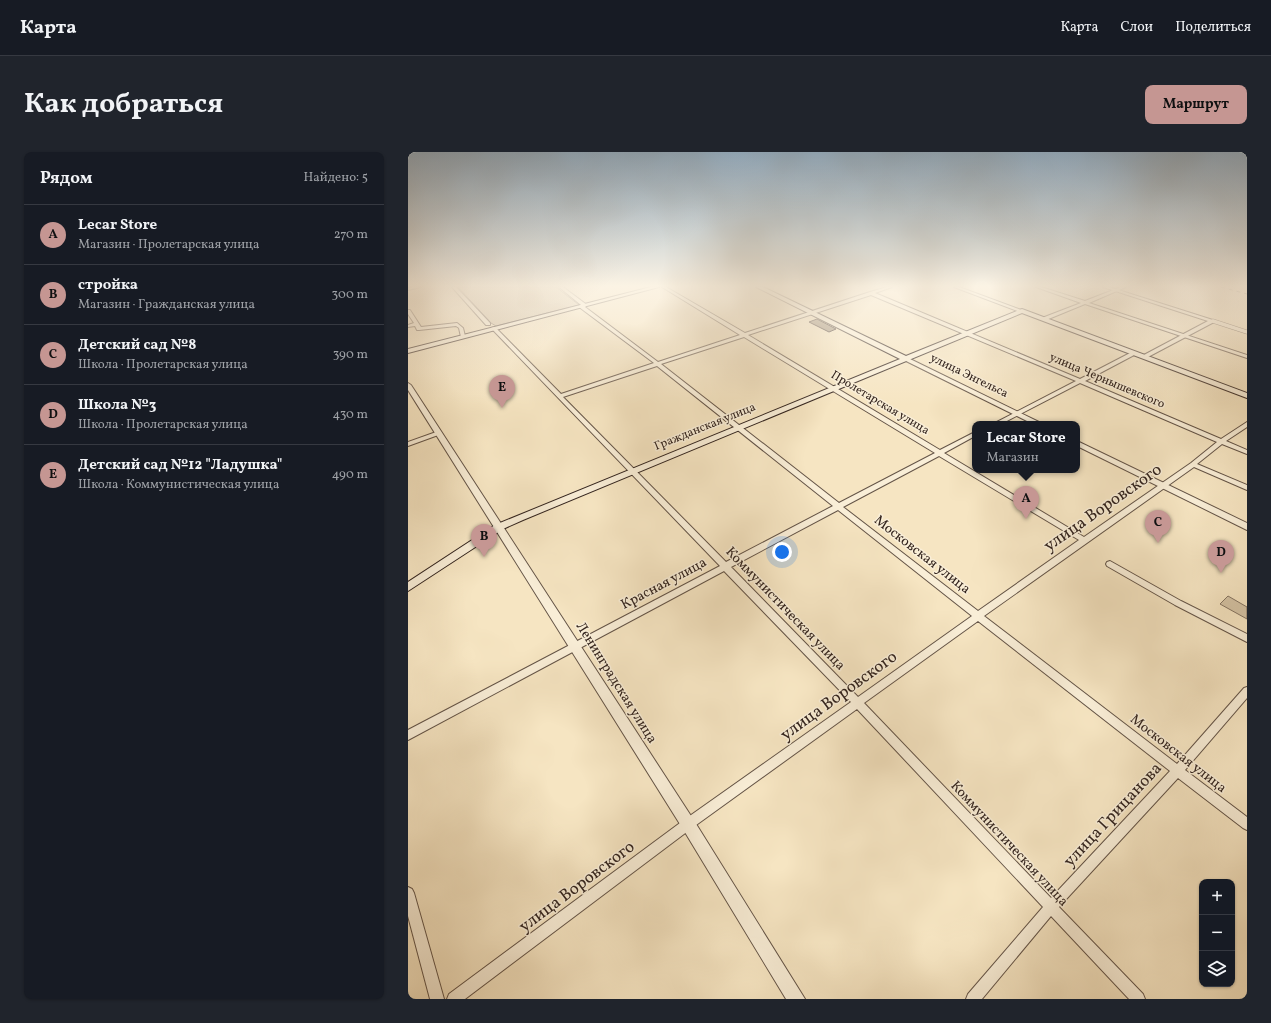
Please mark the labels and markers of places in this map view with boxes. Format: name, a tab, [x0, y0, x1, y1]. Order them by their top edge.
pin: E	[489, 375, 515, 408]
pin: A	[1013, 486, 1039, 519]
pin: C	[1145, 510, 1171, 543]
pin: B	[471, 524, 497, 557]
pin: D	[1208, 540, 1234, 573]

